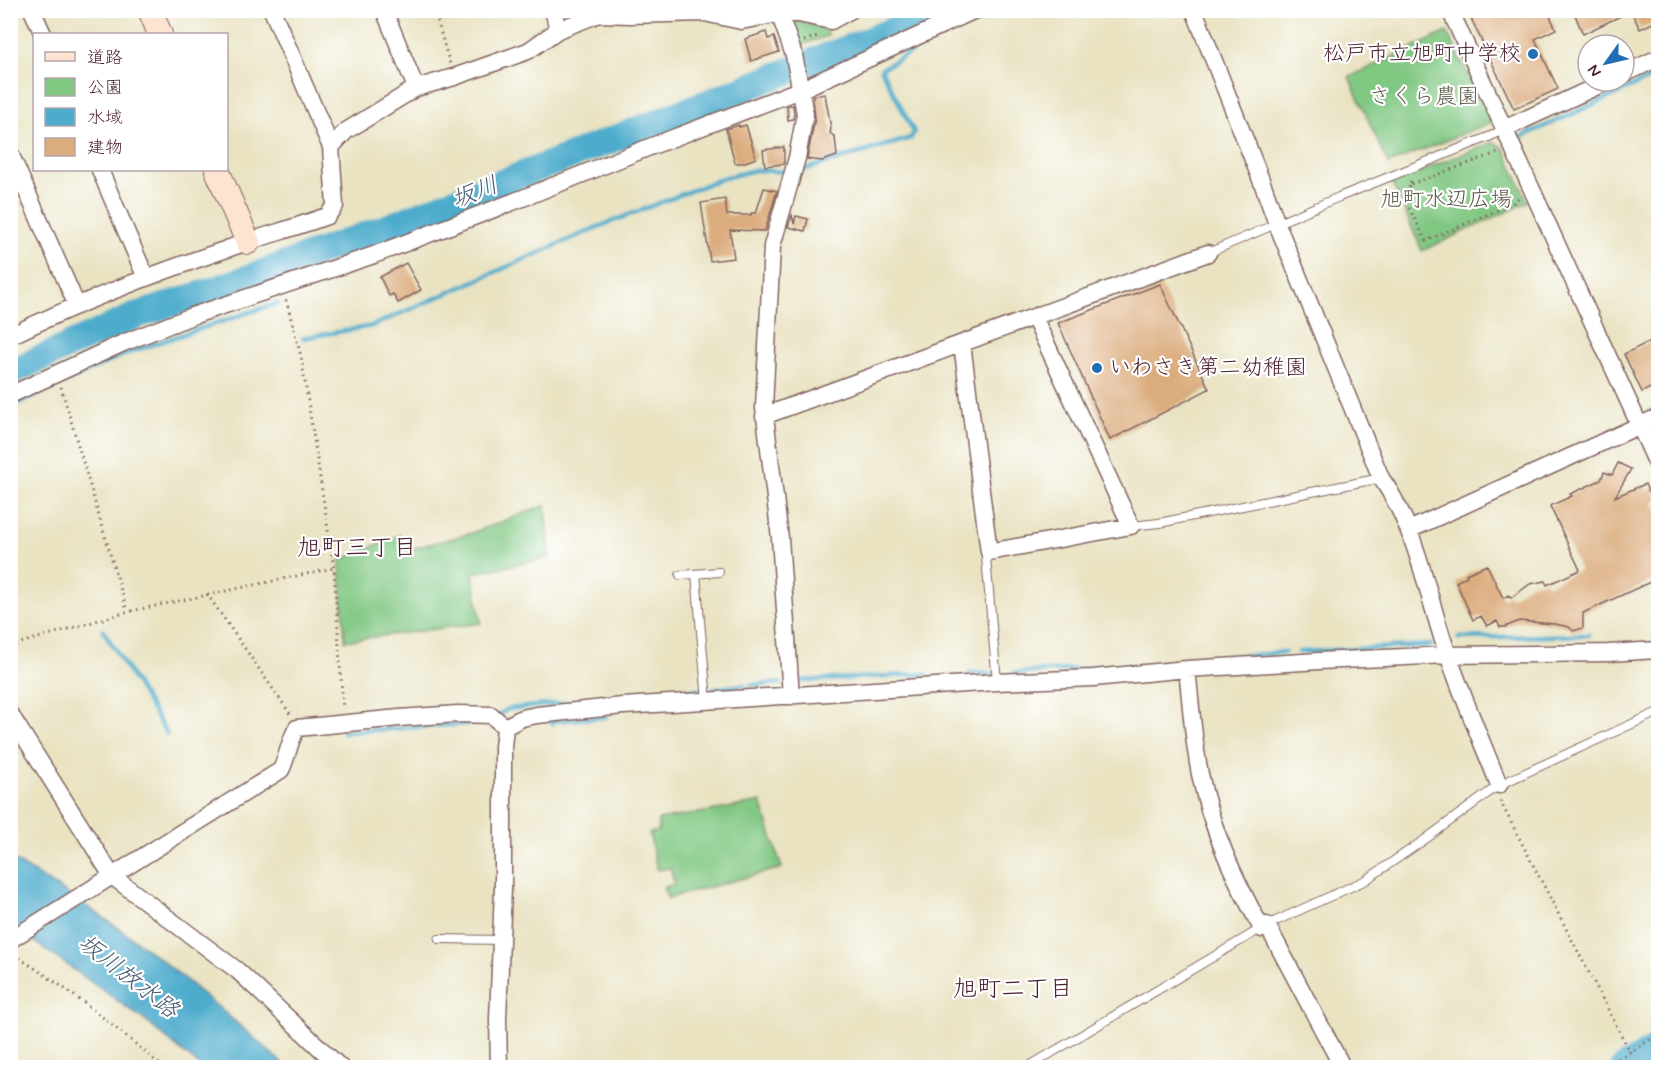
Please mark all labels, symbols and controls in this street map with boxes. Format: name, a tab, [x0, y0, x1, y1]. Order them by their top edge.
legend	[33, 33, 228, 171]
north arrow	[1576, 33, 1636, 93]
place label: 松戸市立旭町中学校	[1323, 40, 1521, 68]
text: 道路	[87, 46, 123, 70]
marker: 松戸市立旭町中学校	[1526, 47, 1540, 61]
text: N	[1583, 60, 1606, 81]
text: 公園	[87, 76, 123, 100]
park label: さくら農園	[1369, 83, 1479, 111]
text: 水域	[87, 106, 123, 130]
text: 建物	[87, 136, 123, 160]
water label: 坂川	[447, 170, 503, 216]
park label: 旭町水辺広場	[1380, 186, 1512, 214]
place label: いわさき第二幼稚園	[1109, 354, 1307, 382]
marker: いわさき第二幼稚園	[1090, 361, 1104, 375]
district label: 旭町三丁目	[297, 533, 417, 564]
water label: 坂川放水路	[71, 928, 186, 1027]
district label: 旭町二丁目	[953, 974, 1073, 1005]

